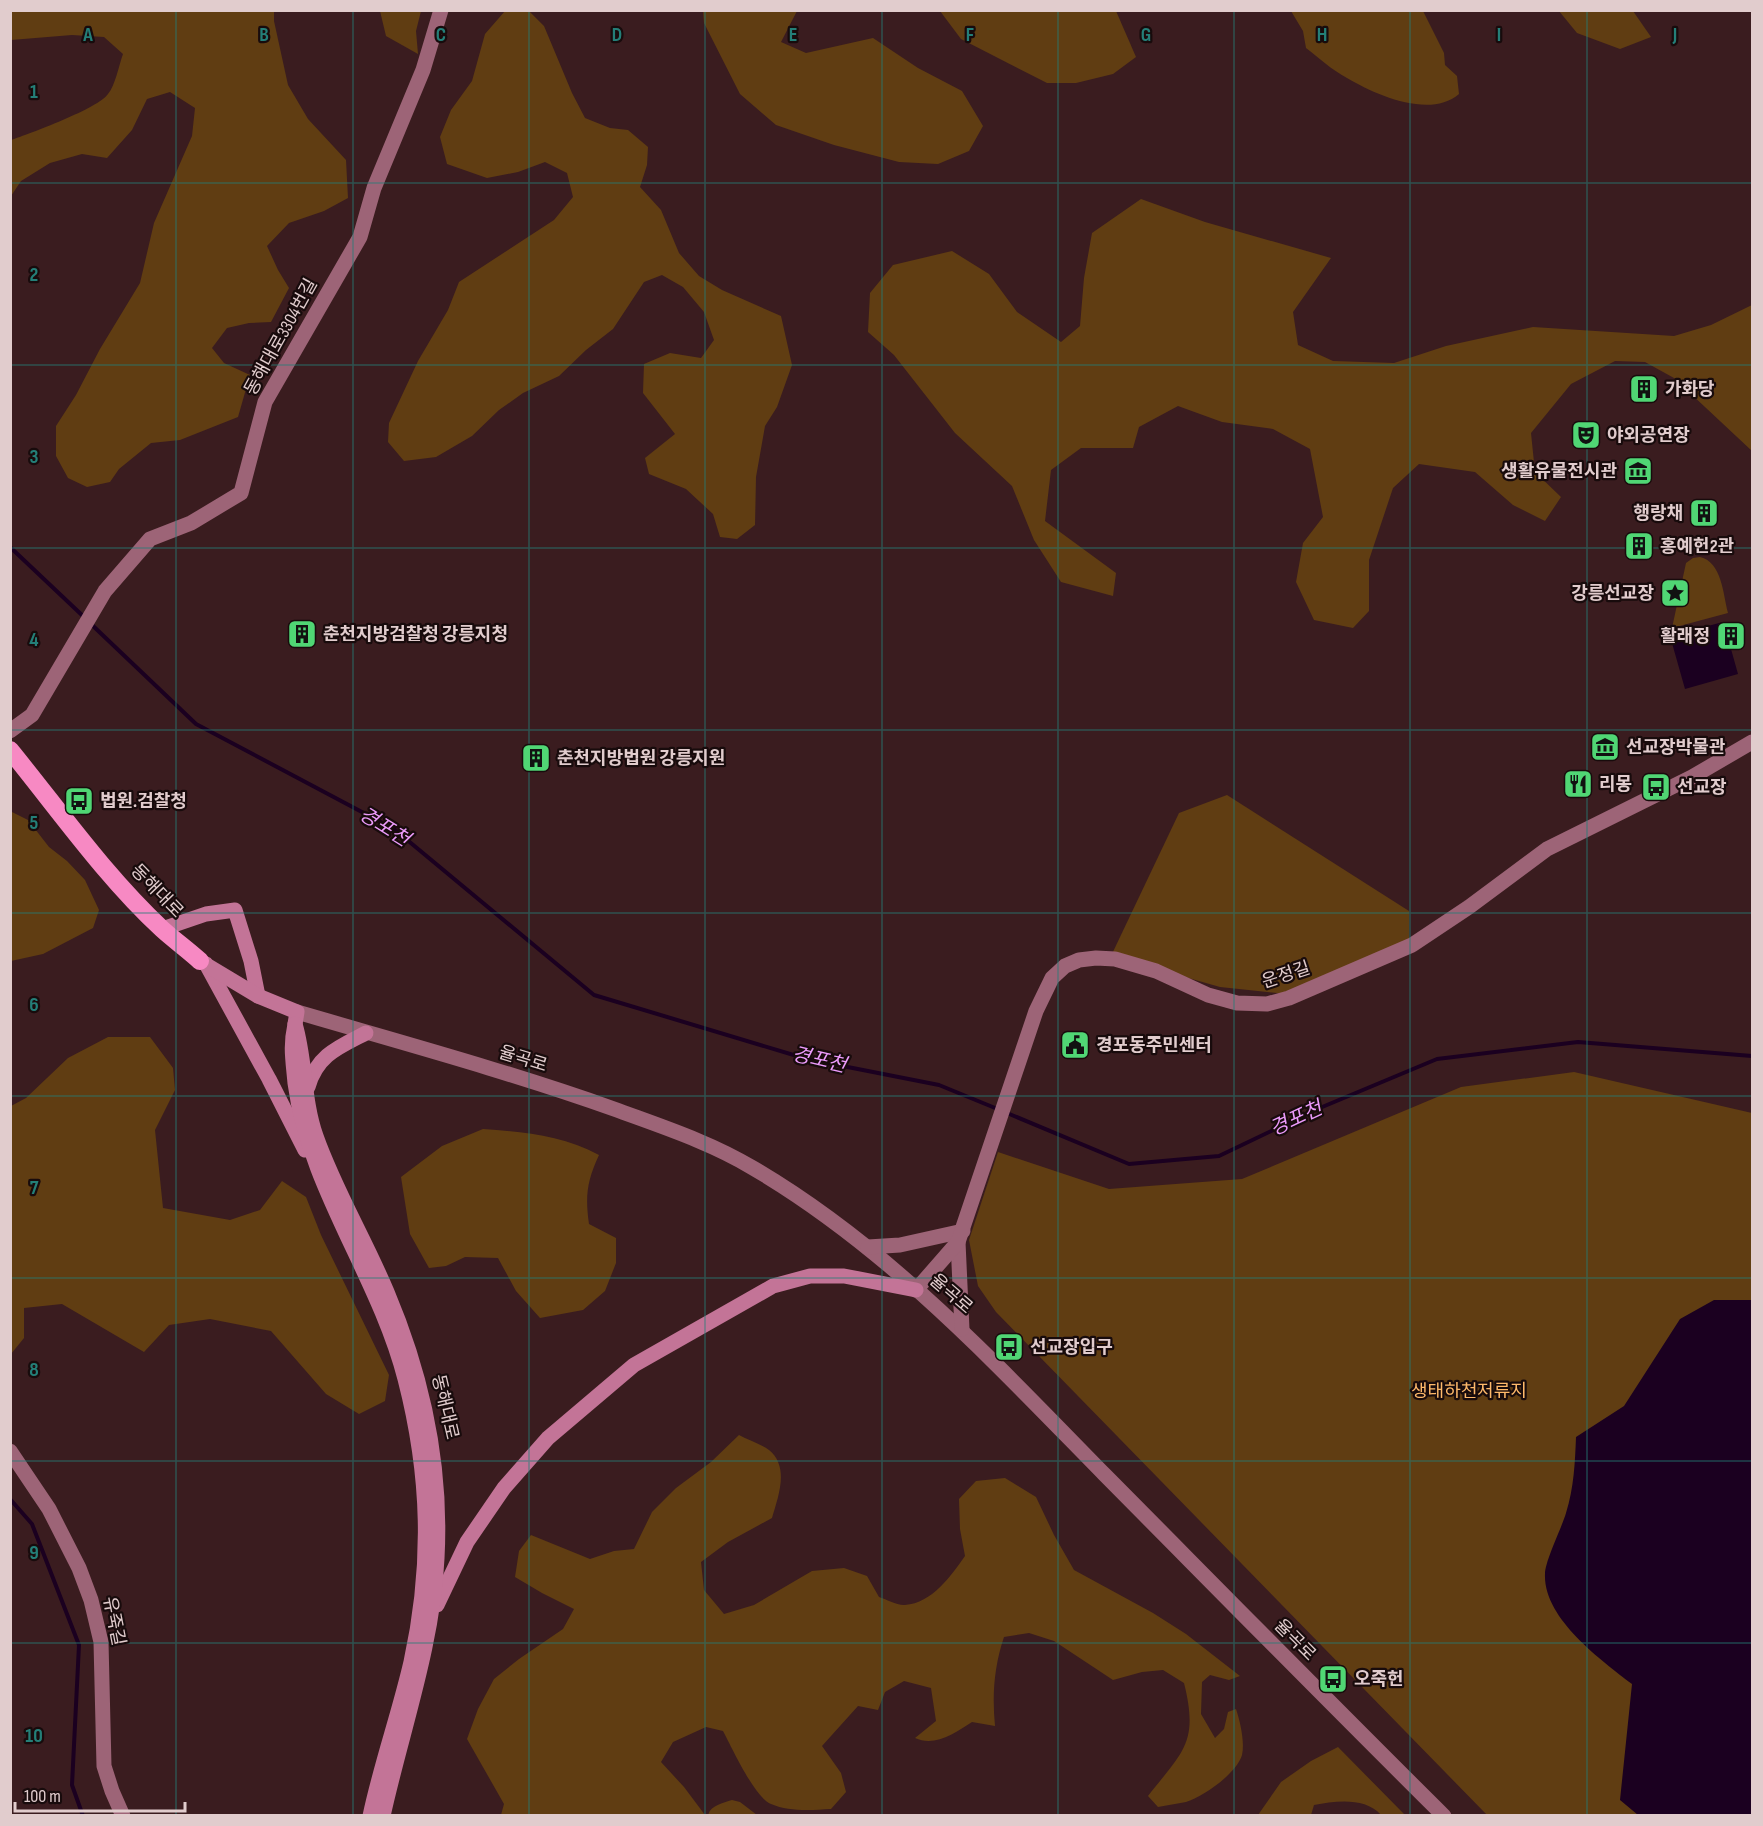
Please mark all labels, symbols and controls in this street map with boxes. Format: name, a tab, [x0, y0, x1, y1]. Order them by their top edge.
text: A	[82, 23, 93, 47]
text: B	[259, 23, 269, 47]
text: C	[436, 23, 446, 47]
text: D	[612, 23, 622, 47]
text: E	[789, 23, 797, 47]
text: F	[966, 23, 974, 47]
text: G	[1141, 23, 1151, 47]
text: H	[1317, 23, 1327, 47]
text: I	[1497, 23, 1501, 47]
text: J	[1672, 23, 1677, 47]
text: 1	[30, 80, 38, 104]
text: 2	[30, 263, 38, 287]
street label: 동해대로3304번길	[240, 275, 322, 399]
building icon: 가화당	[1628, 373, 1660, 405]
place label: 가화당	[1665, 379, 1715, 400]
theatre icon: 야외공연장	[1570, 419, 1602, 451]
place label: 야외공연장	[1607, 425, 1690, 446]
text: 3	[30, 445, 39, 469]
museum icon: 생활유물전시관	[1622, 455, 1654, 487]
place label: 생활유물전시관	[1501, 461, 1617, 482]
building icon: 행랑채	[1688, 497, 1720, 529]
place label: 행랑채	[1633, 503, 1683, 524]
building icon: 홍예헌2관	[1623, 530, 1655, 562]
place label: 홍예헌2관	[1660, 536, 1735, 557]
place icon: 강릉선교장	[1659, 577, 1691, 609]
place label: 강릉선교장	[1571, 583, 1654, 604]
building icon: 춘천지방검찰청 강릉지청	[286, 618, 318, 650]
building icon: 활래정	[1715, 620, 1747, 652]
place label: 춘천지방검찰청 강릉지청	[323, 624, 508, 645]
place label: 활래정	[1660, 626, 1710, 647]
text: 4	[29, 628, 39, 652]
museum icon: 선교장박물관	[1589, 731, 1621, 763]
place label: 선교장박물관	[1626, 737, 1726, 758]
building icon: 춘천지방법원 강릉지원	[520, 742, 552, 774]
place label: 춘천지방법원 강릉지원	[557, 748, 725, 769]
restaurant icon: 리몽	[1562, 768, 1594, 800]
bus stop icon: 선교장	[1640, 771, 1672, 803]
place label: 리몽	[1599, 774, 1632, 795]
place label: 선교장	[1677, 777, 1727, 798]
bus stop icon: 법원.검찰청	[63, 785, 95, 817]
place label: 법원.검찰청	[100, 791, 187, 812]
water label: 경포천	[354, 802, 416, 853]
text: 5	[30, 811, 39, 835]
street label: 동해대로	[126, 860, 188, 922]
street label: 운정길	[1259, 957, 1313, 993]
text: 6	[29, 993, 39, 1017]
public building icon: 경포동주민센터	[1059, 1029, 1091, 1061]
place label: 경포동주민센터	[1096, 1035, 1212, 1056]
street label: 율곡로	[496, 1042, 550, 1076]
water label: 경포천	[789, 1042, 851, 1078]
water label: 경포천	[1266, 1095, 1328, 1142]
text: 7	[30, 1176, 39, 1200]
street label: 율곡로	[925, 1270, 977, 1318]
bus stop icon: 선교장입구	[993, 1331, 1025, 1363]
place label: 선교장입구	[1030, 1337, 1113, 1358]
text: 8	[29, 1358, 39, 1382]
street label: 동해대로	[427, 1372, 463, 1442]
park label: 생태하천저류지	[1411, 1381, 1527, 1402]
text: 9	[29, 1541, 39, 1565]
street label: 유죽길	[99, 1595, 129, 1647]
street label: 율곡로	[1270, 1615, 1320, 1665]
bus stop icon: 오죽헌	[1317, 1663, 1349, 1695]
place label: 오죽헌	[1354, 1669, 1404, 1690]
text: 10	[25, 1724, 43, 1748]
scale bar	[15, 1775, 184, 1813]
text: 100 m	[24, 1786, 61, 1807]

